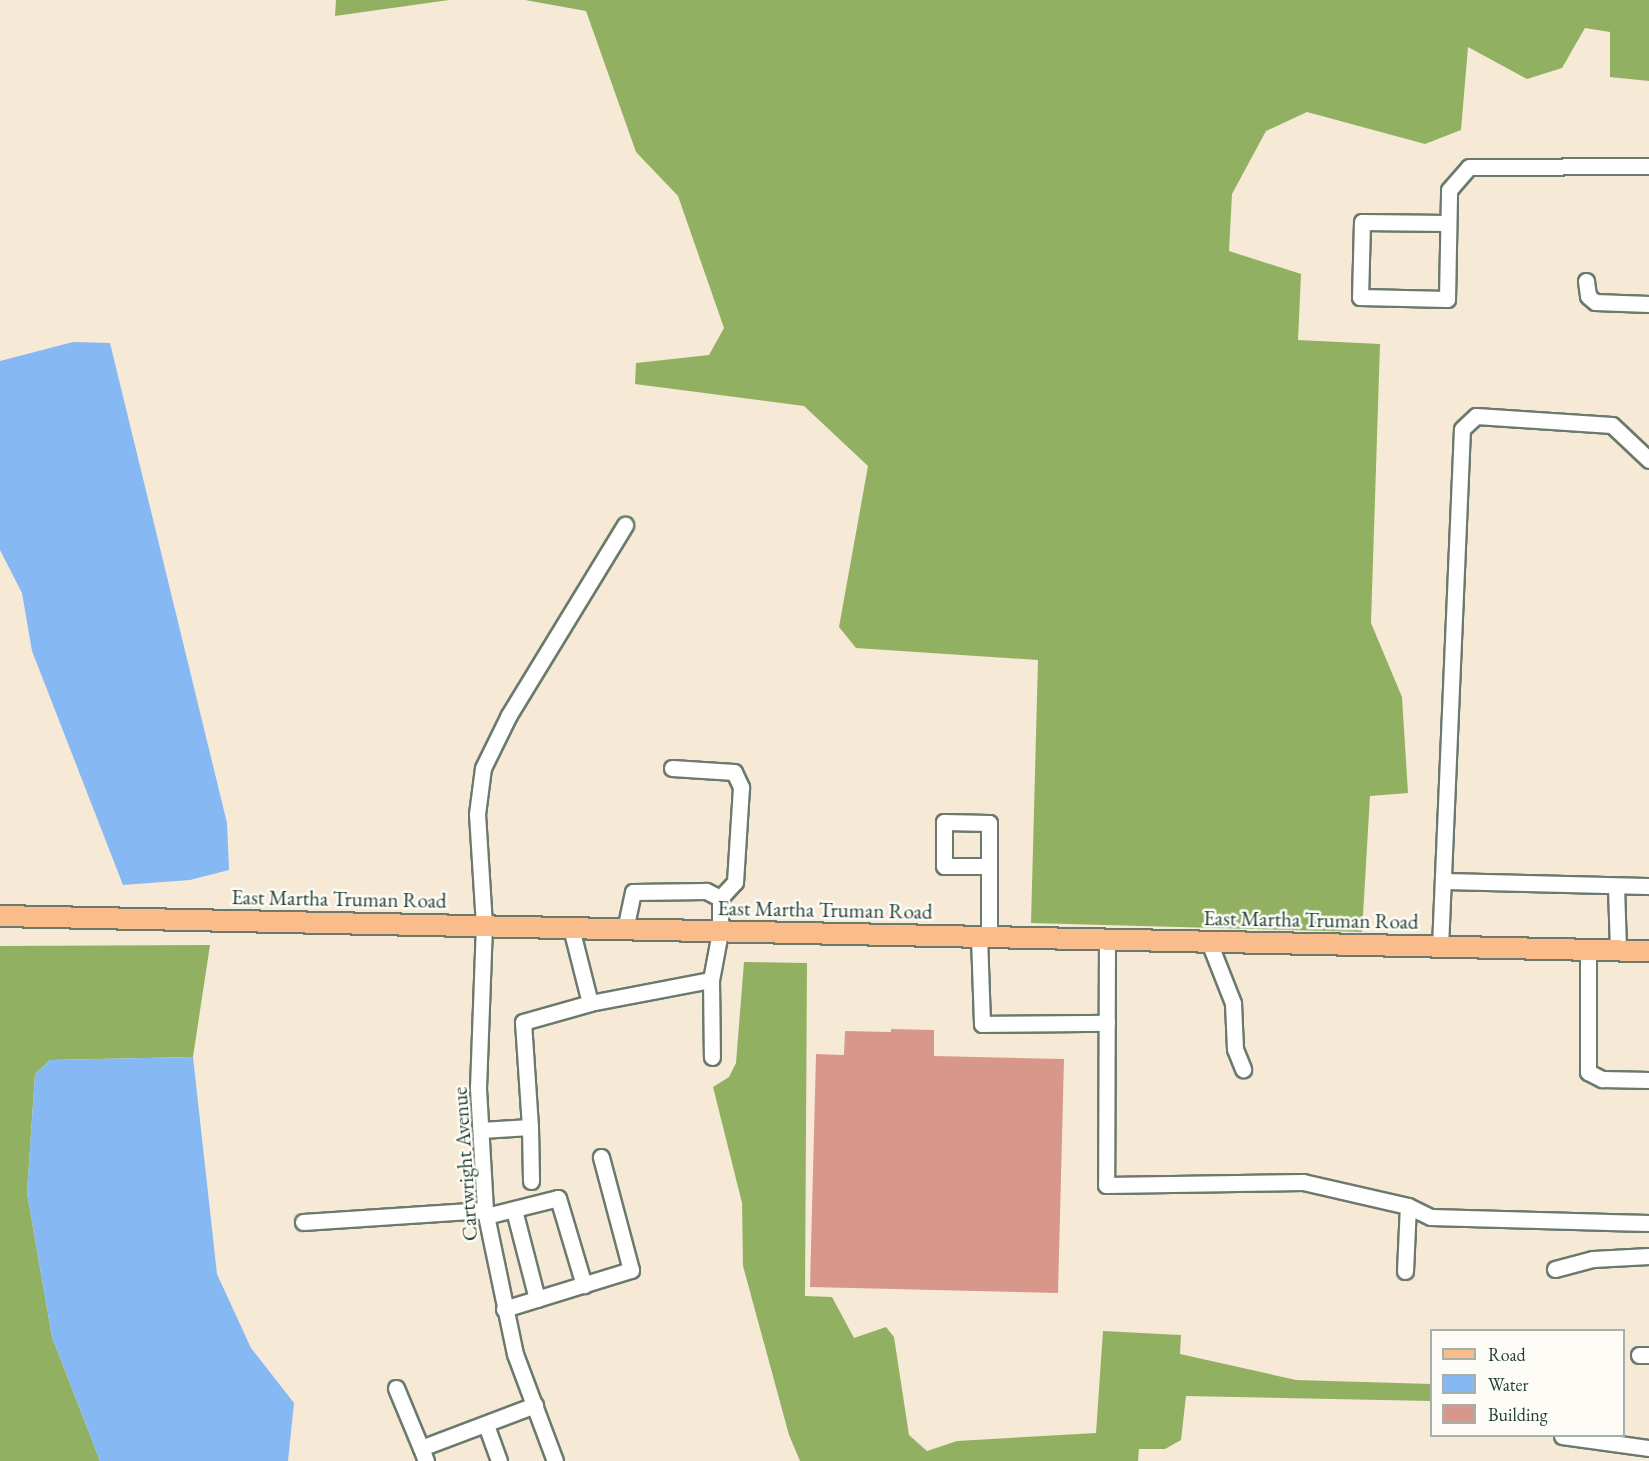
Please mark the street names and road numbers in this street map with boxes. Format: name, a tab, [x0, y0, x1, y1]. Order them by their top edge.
street label: East Martha Truman Road	[231, 885, 447, 913]
street label: East Martha Truman Road	[717, 896, 933, 924]
street label: East Martha Truman Road	[1203, 906, 1419, 934]
street label: Cartwright Avenue	[447, 1086, 483, 1242]

